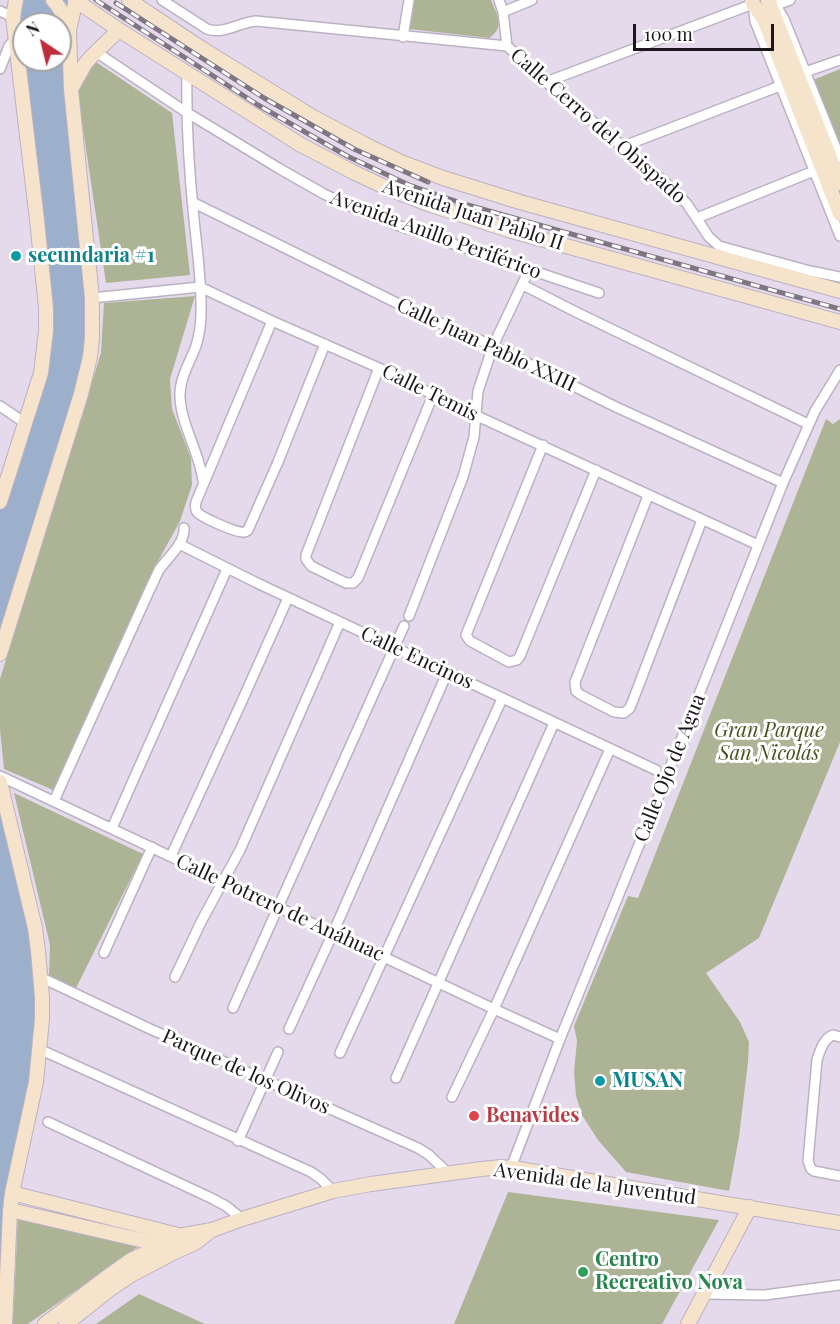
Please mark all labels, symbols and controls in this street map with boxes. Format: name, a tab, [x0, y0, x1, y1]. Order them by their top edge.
north arrow	[12, 12, 72, 72]
scale bar	[636, 12, 777, 50]
text: N	[22, 17, 43, 40]
text: 100 m	[644, 22, 693, 46]
street label: Calle Cerro del Obispado	[505, 43, 691, 209]
street label: Avenida Juan Pablo II	[379, 174, 567, 256]
street label: Avenida Anillo Periférico	[327, 186, 545, 284]
place label: secundaria #1	[28, 244, 155, 268]
marker: secundaria #1	[9, 249, 23, 263]
street label: Calle Juan Pablo XXIII	[393, 293, 579, 397]
street label: Calle Temis	[378, 359, 482, 427]
street label: Calle Encinos	[357, 621, 477, 695]
street label: Calle Ojo de Agua	[629, 690, 711, 846]
park label: Gran Parque San Nicolás	[714, 719, 824, 766]
street label: Calle Potrero de Anáhuac	[172, 849, 388, 967]
street label: Parque de los Olivos	[159, 1024, 333, 1120]
place label: MUSAN	[612, 1069, 683, 1093]
marker: MUSAN	[593, 1074, 607, 1088]
place label: Benavides	[486, 1104, 580, 1128]
marker: Benavides	[467, 1109, 481, 1123]
street label: Avenida de la Juventud	[492, 1158, 698, 1210]
place label: Centro Recreativo Nova	[595, 1248, 743, 1295]
marker: Centro Recreativo Nova	[576, 1265, 590, 1279]

